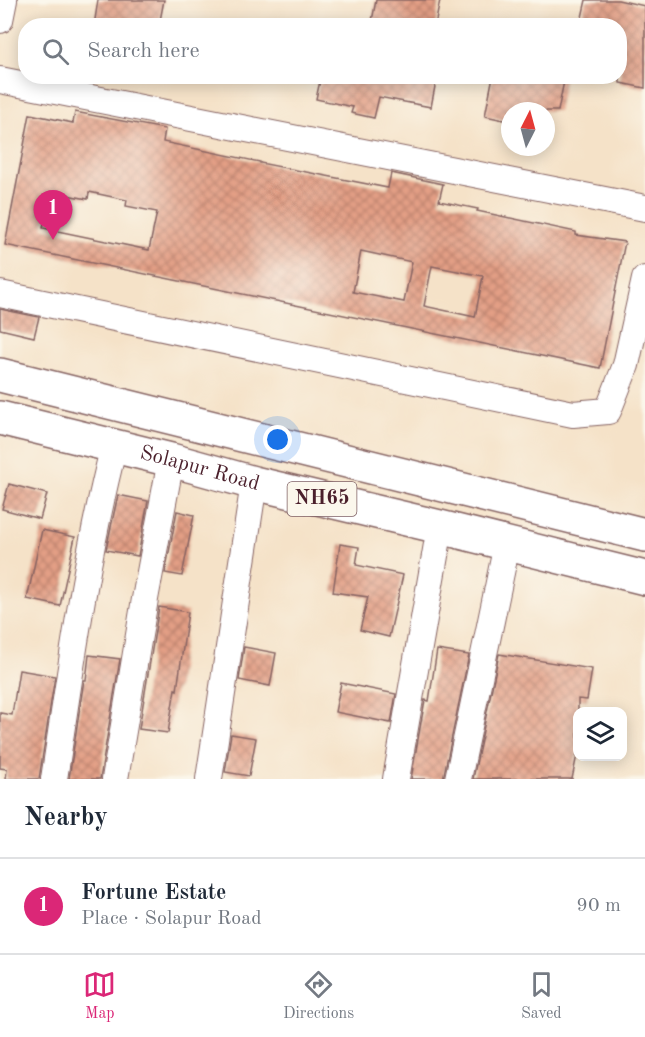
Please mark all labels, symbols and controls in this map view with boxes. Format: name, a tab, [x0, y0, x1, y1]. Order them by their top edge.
search box	[18, 18, 627, 84]
icon: search	[39, 35, 72, 68]
text: Search here	[87, 40, 200, 62]
north arrow	[501, 102, 555, 156]
pin: 1	[34, 190, 72, 240]
your location	[263, 425, 292, 454]
street label: Solapur Road	[138, 442, 262, 495]
road number: NH65	[288, 482, 356, 516]
map controls	[573, 707, 627, 761]
button: layers	[573, 707, 627, 761]
text: Nearby	[24, 805, 108, 831]
text: Fortune Estate	[81, 882, 227, 904]
text: 1	[38, 896, 49, 916]
text: 90 m	[576, 896, 621, 916]
text: Place · Solapur Road	[81, 909, 262, 929]
tab: Map	[83, 968, 116, 1024]
tab: Directions	[283, 968, 354, 1024]
tab: Saved	[521, 968, 562, 1024]

